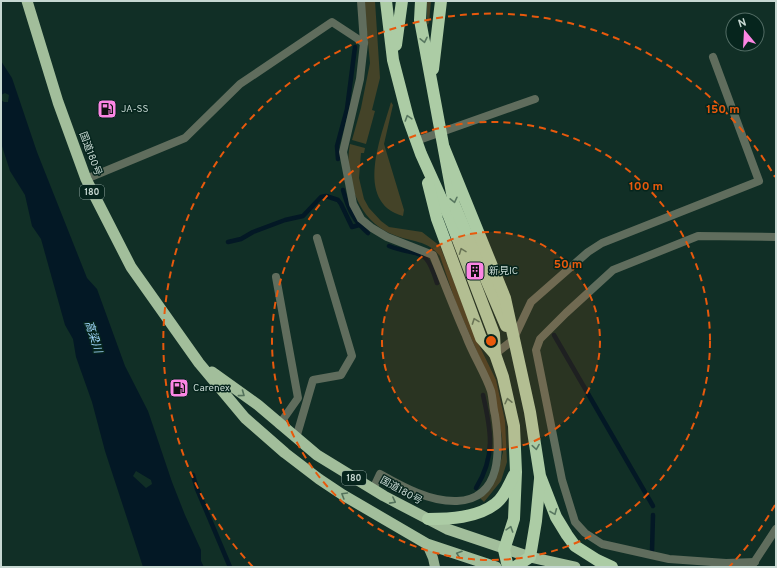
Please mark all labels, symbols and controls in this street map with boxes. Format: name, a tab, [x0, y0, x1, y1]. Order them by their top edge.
north arrow	[725, 12, 765, 52]
text: N	[736, 16, 748, 31]
one-way arrow	[419, 36, 427, 43]
fuel station icon: JA-SS	[96, 98, 118, 120]
text: 150 m	[706, 102, 740, 118]
place label: JA-SS	[121, 103, 149, 116]
one-way arrow	[404, 114, 413, 121]
street label: 国道180号	[76, 130, 104, 178]
text: 100 m	[629, 179, 663, 195]
road number: 180	[80, 185, 104, 199]
one-way arrow	[449, 197, 458, 204]
one-way arrow	[458, 247, 466, 254]
text: 50 m	[554, 257, 582, 273]
building icon: 新見IC	[464, 260, 486, 282]
place label: 新見IC	[489, 265, 518, 278]
one-way arrow	[471, 318, 479, 325]
water label: 高梁川	[81, 319, 105, 356]
centre of rings	[484, 334, 498, 348]
fuel station icon: Carenex	[168, 377, 190, 399]
place label: Carenex	[193, 382, 230, 395]
one-way arrow	[238, 389, 245, 396]
one-way arrow	[505, 397, 513, 404]
one-way arrow	[531, 444, 540, 450]
road number: 180	[342, 471, 366, 485]
street label: 国道180号	[378, 474, 424, 508]
one-way arrow	[341, 493, 348, 500]
one-way arrow	[389, 496, 396, 503]
one-way arrow	[550, 508, 558, 515]
one-way arrow	[506, 526, 514, 533]
one-way arrow	[455, 551, 462, 559]

